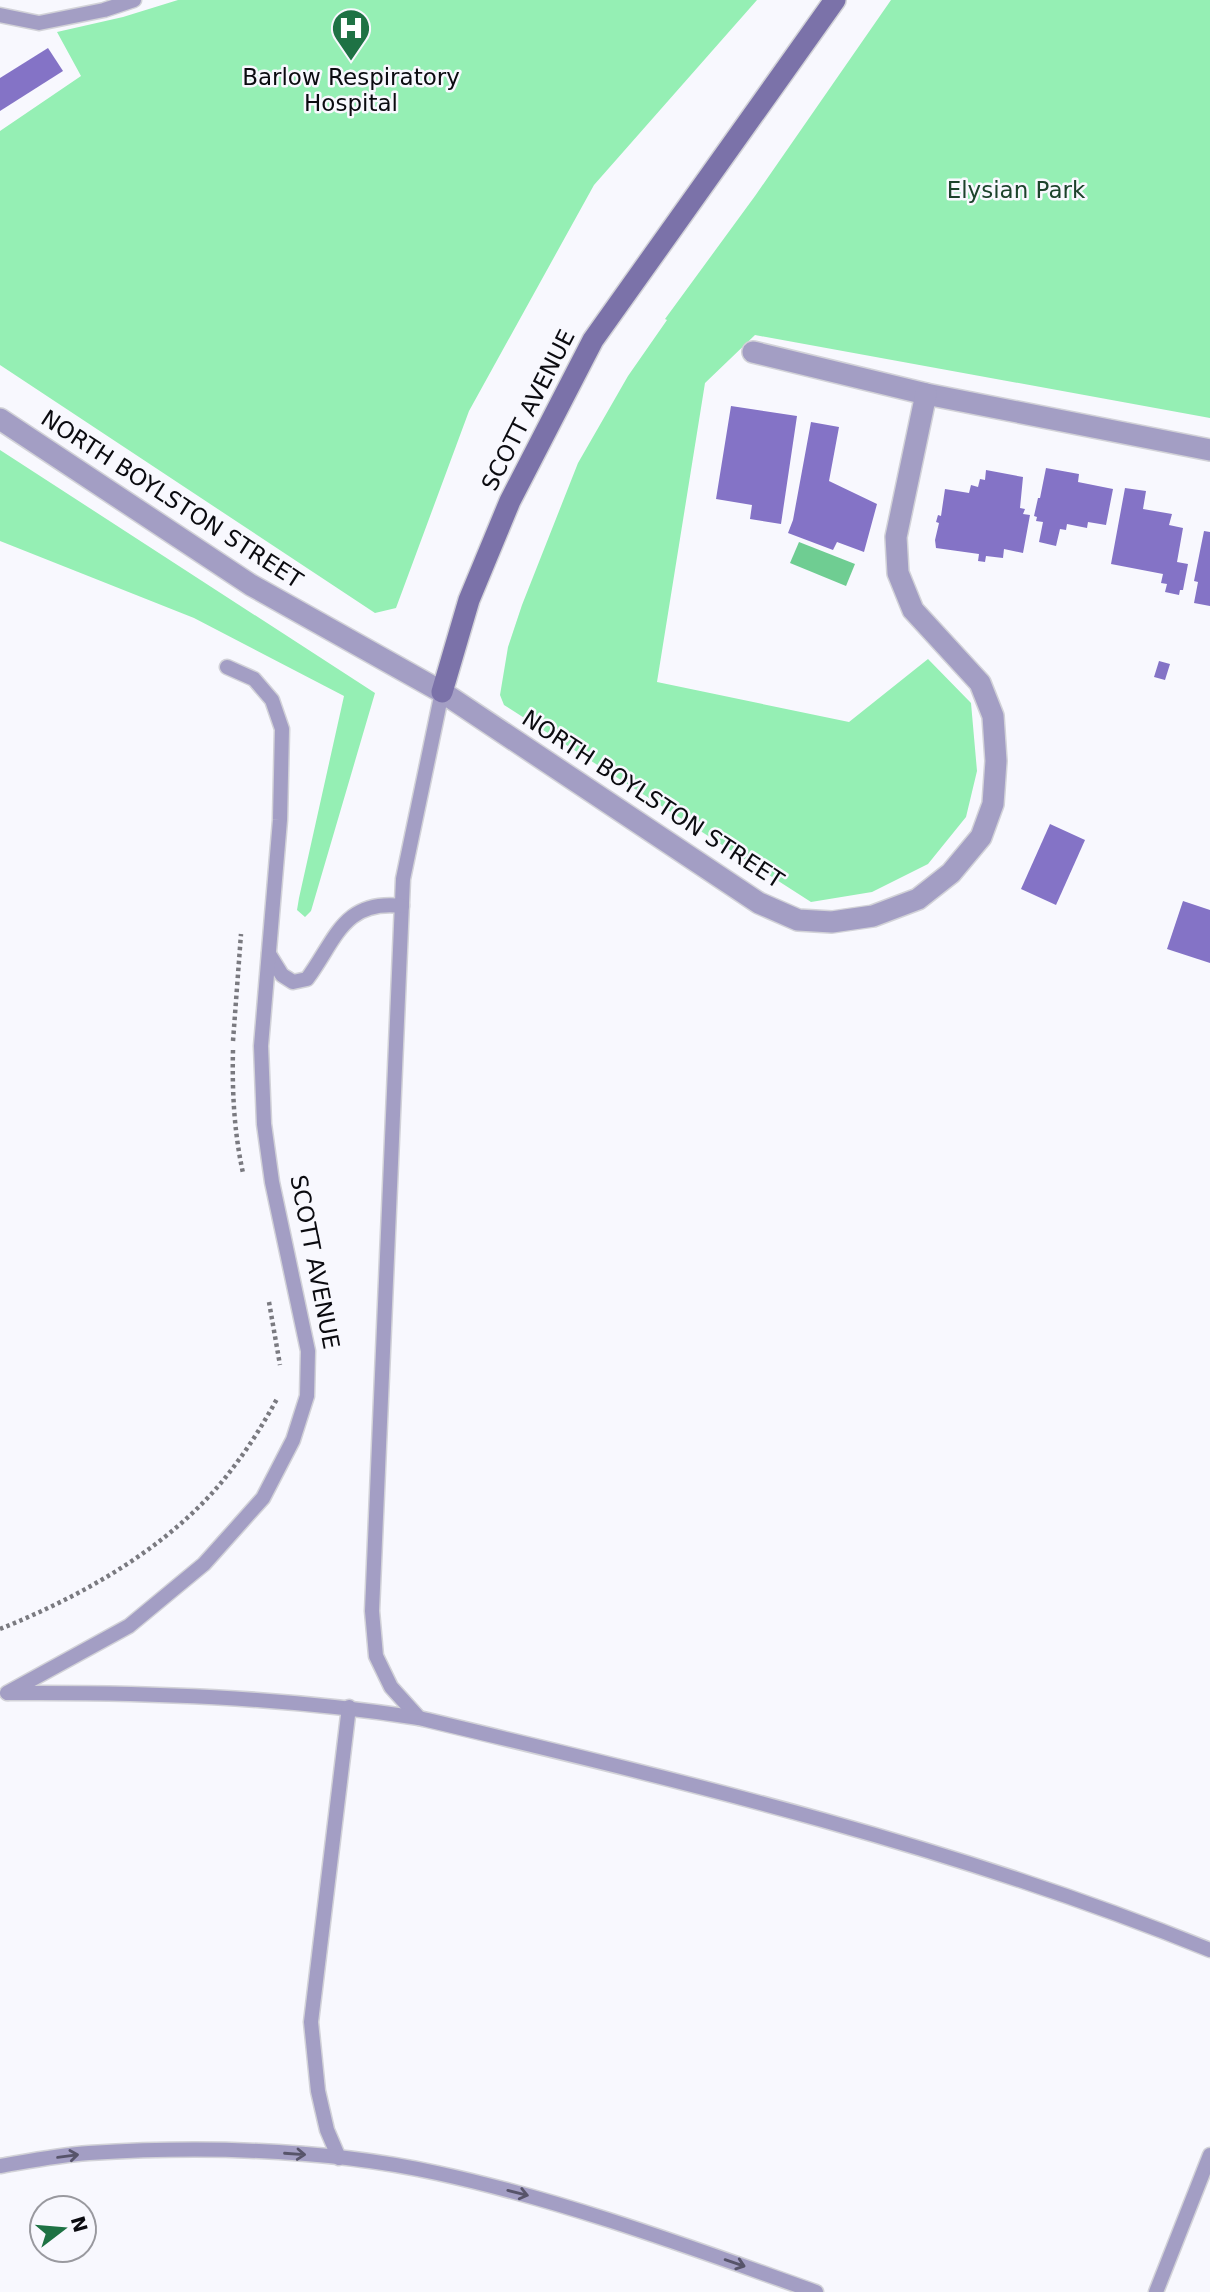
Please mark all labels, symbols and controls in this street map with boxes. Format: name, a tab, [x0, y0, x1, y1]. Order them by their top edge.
hospital icon: Barlow Respiratory Hospital	[330, 7, 372, 62]
place label: Barlow Respiratory Hospital	[242, 64, 460, 116]
park label: Elysian Park	[947, 177, 1086, 203]
street label: SCOTT AVENUE	[476, 325, 580, 495]
street label: NORTH BOYLSTON STREET	[36, 405, 308, 594]
street label: NORTH BOYLSTON STREET	[517, 705, 789, 894]
street label: SCOTT AVENUE	[285, 1173, 345, 1351]
one-way arrow	[283, 2148, 305, 2161]
one-way arrow	[56, 2149, 78, 2162]
one-way arrow	[506, 2187, 529, 2200]
north arrow	[28, 2194, 98, 2264]
text: N	[67, 2214, 92, 2235]
one-way arrow	[723, 2258, 745, 2271]

